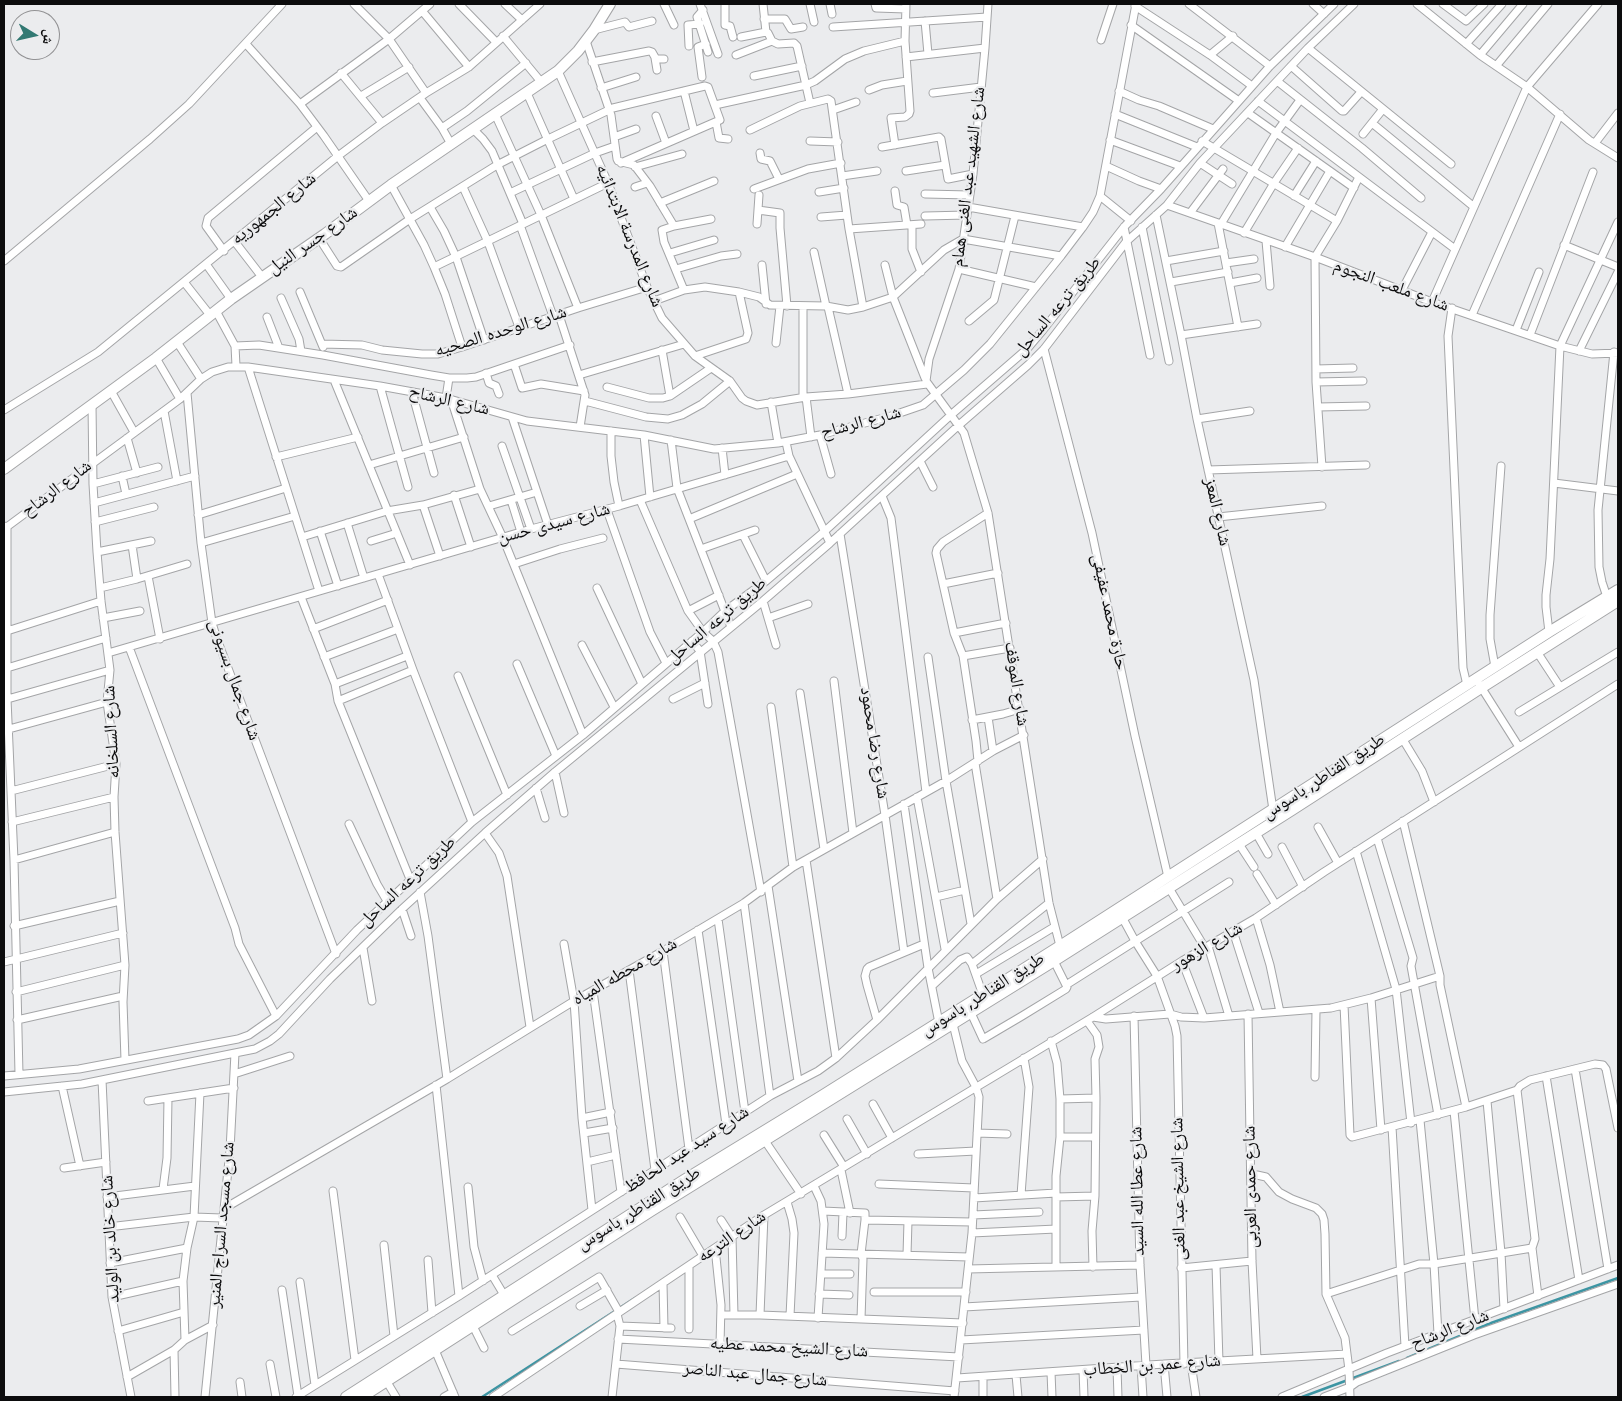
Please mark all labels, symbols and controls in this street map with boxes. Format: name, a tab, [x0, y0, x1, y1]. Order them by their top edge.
north arrow	[10, 10, 60, 60]
text: ش	[38, 28, 60, 46]
street label: شارع الشهيد عبد الغنى همام	[947, 86, 991, 268]
street label: شارع المدرسة الابتدائيه	[590, 161, 668, 311]
street label: شارع الجمهوريه	[227, 168, 321, 250]
street label: شارع جسر النيل	[264, 202, 362, 280]
street label: طريق ترعه الساحل	[1010, 253, 1106, 361]
street label: شارع ملعب النجوم	[1330, 255, 1452, 317]
street label: شارع الوحده الصحيه	[433, 302, 569, 362]
street label: شارع الرشاح	[407, 381, 491, 421]
street label: شارع الرشاح	[818, 402, 904, 444]
street label: شارع الرشاح	[18, 456, 96, 522]
street label: شارع المعز	[1199, 476, 1235, 548]
street label: شارع سيدى حسن	[495, 499, 613, 549]
street label: حارة محمد عفيفى	[1086, 552, 1132, 672]
street label: طريق ترعه الساحل	[663, 573, 771, 669]
street label: شارع جمال بسيونى	[203, 616, 265, 744]
street label: شارع الموقف	[999, 640, 1033, 728]
street label: شارع السلخانه	[99, 685, 125, 779]
street label: شارع رضا محمود	[854, 686, 894, 800]
street label: طريق القناطر, باسوس	[1259, 729, 1389, 825]
street label: طريق ترعه الساحل	[355, 832, 461, 932]
street label: شارع الزهور	[1167, 918, 1247, 976]
street label: شارع محطه المياه	[569, 933, 681, 1011]
street label: طريق القناطر, باسوس	[917, 948, 1049, 1042]
street label: شارع سيد عبد الحافظ	[621, 1102, 753, 1198]
street label: شارع الشيخ عبد الغنى	[1167, 1117, 1191, 1261]
street label: شارع عطا الله السيد	[1126, 1126, 1150, 1256]
street label: شارع حمدى العربى	[1239, 1126, 1263, 1248]
street label: شارع مسجد السراج المنير	[204, 1141, 240, 1309]
street label: طريق القناطر, باسوس	[573, 1162, 705, 1256]
street label: شارع خالد بن الوليد	[97, 1175, 125, 1303]
street label: شارع الترعه	[694, 1206, 770, 1268]
street label: شارع الرشاح	[1408, 1305, 1492, 1355]
street label: شارع الشيخ محمد عطيه	[709, 1333, 869, 1363]
street label: شارع عمر بن الخطاب	[1083, 1350, 1221, 1382]
street label: شارع جمال عبد الناصر	[682, 1358, 828, 1392]

